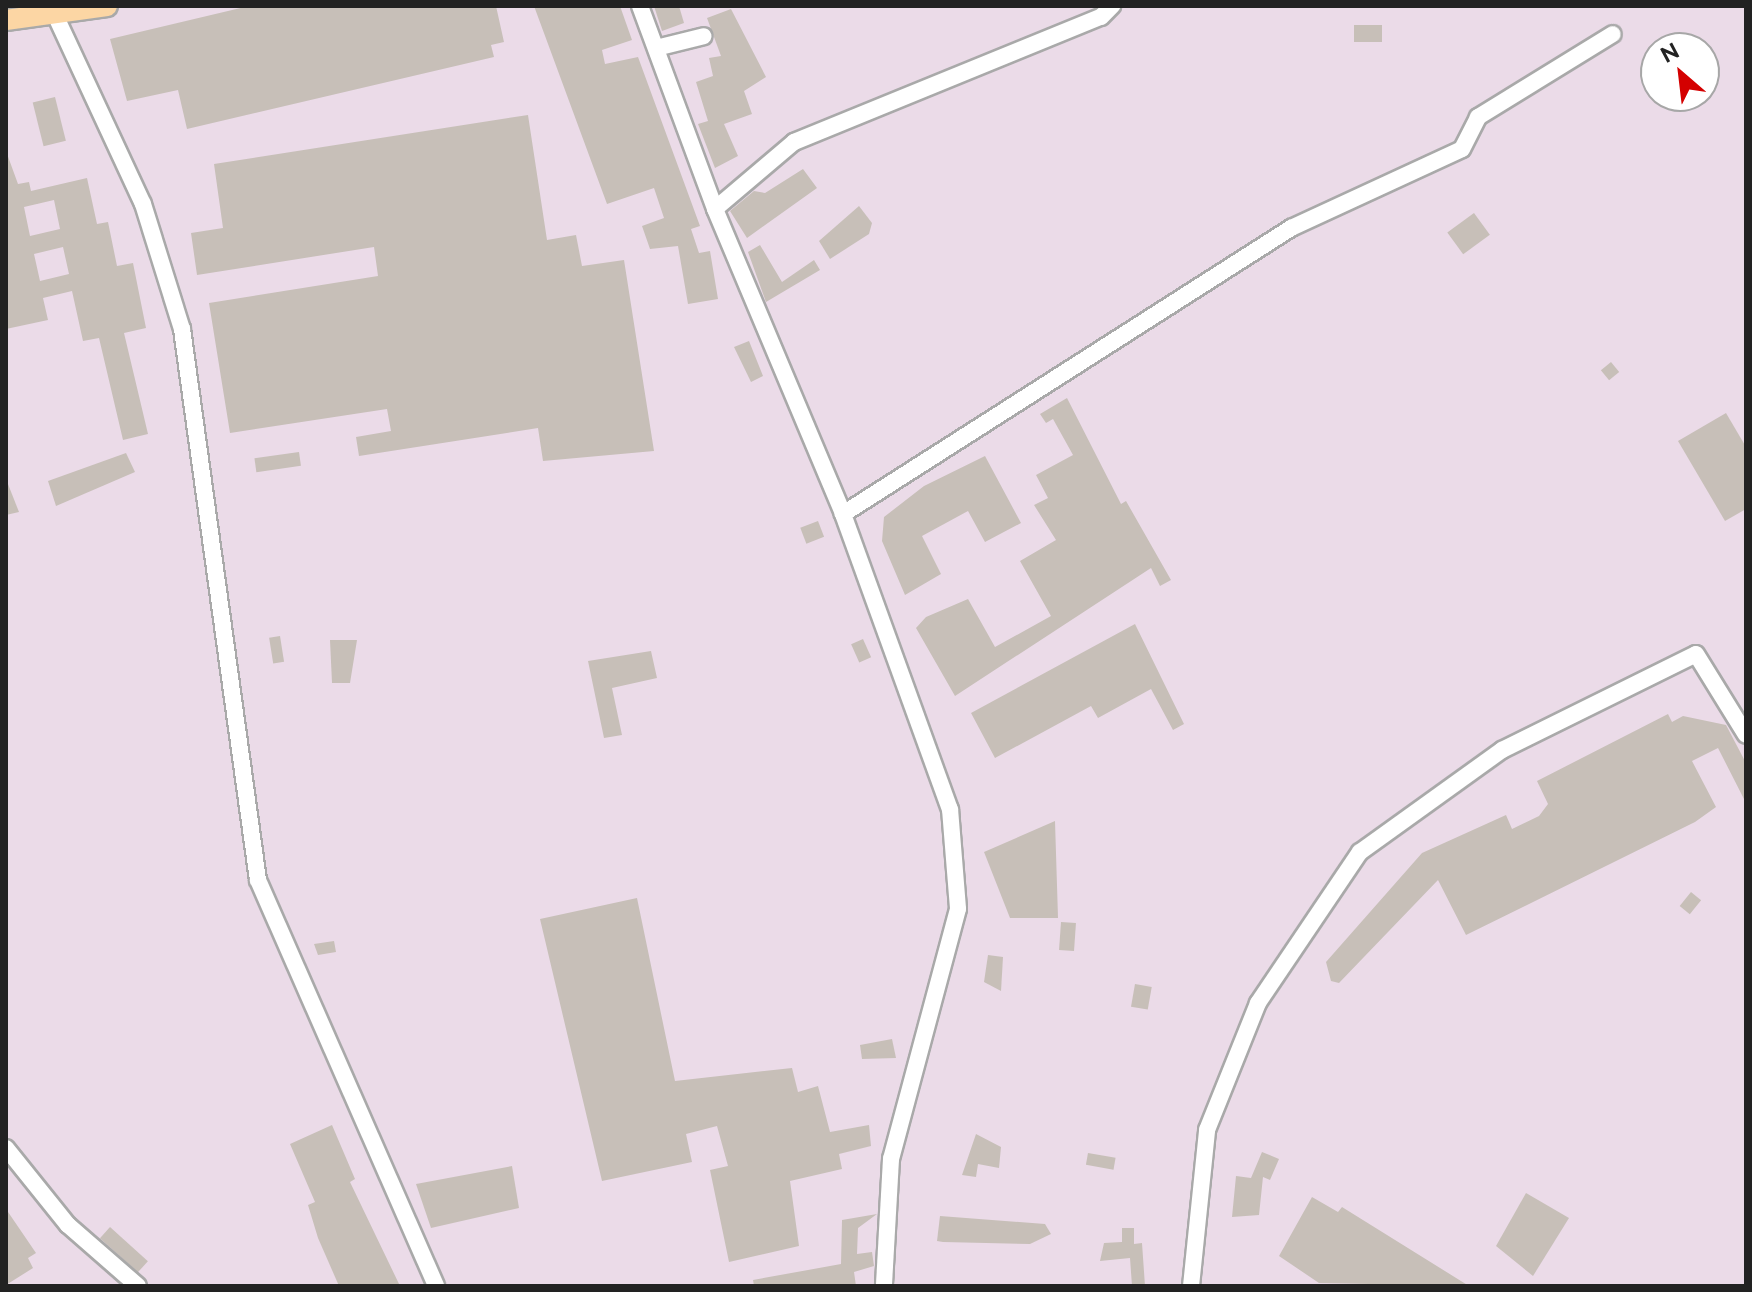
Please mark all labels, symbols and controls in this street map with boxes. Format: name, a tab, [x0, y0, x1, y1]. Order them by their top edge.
north arrow	[1640, 32, 1720, 112]
text: N	[1656, 37, 1683, 68]

